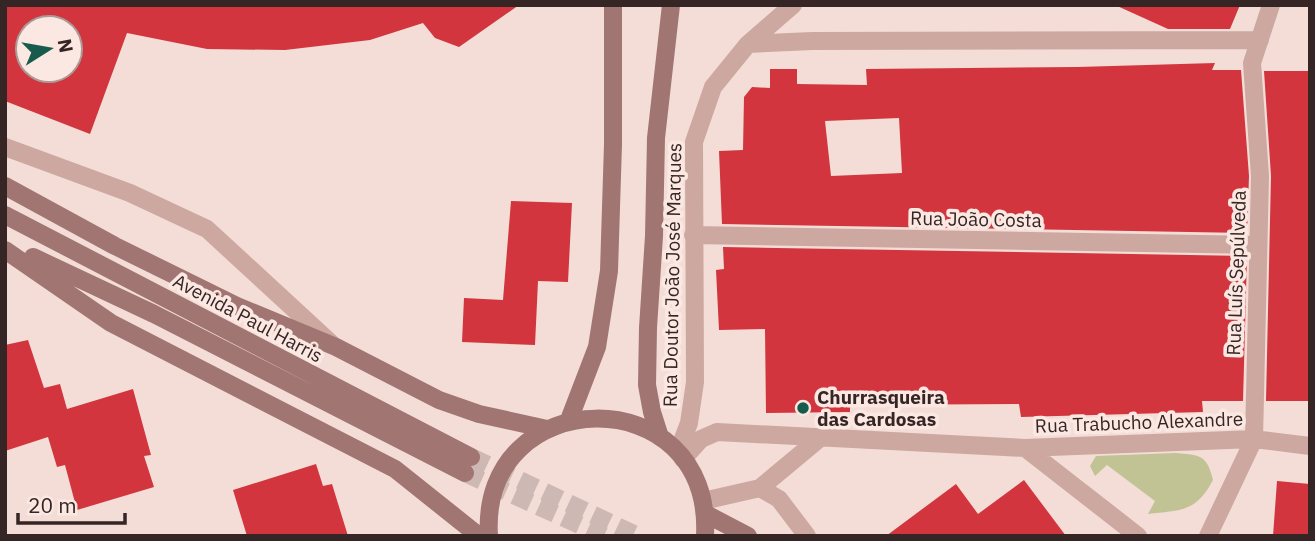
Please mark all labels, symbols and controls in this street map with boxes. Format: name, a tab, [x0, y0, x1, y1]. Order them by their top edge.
north arrow	[14, 14, 84, 84]
text: N	[53, 37, 79, 55]
street label: Rua Doutor João José Marques	[658, 143, 686, 407]
street label: Rua Luís Sepúlveda	[1221, 190, 1251, 356]
street label: Rua João Costa	[910, 206, 1042, 232]
street label: Avenida Paul Harris	[169, 268, 327, 368]
place label: Churrasqueira das Cardosas	[817, 385, 945, 431]
marker: Churrasqueira das Cardosas	[795, 400, 811, 416]
street label: Rua Trabucho Alexandre	[1034, 406, 1244, 438]
scale bar	[18, 482, 124, 526]
text: 20 m	[28, 491, 77, 519]

